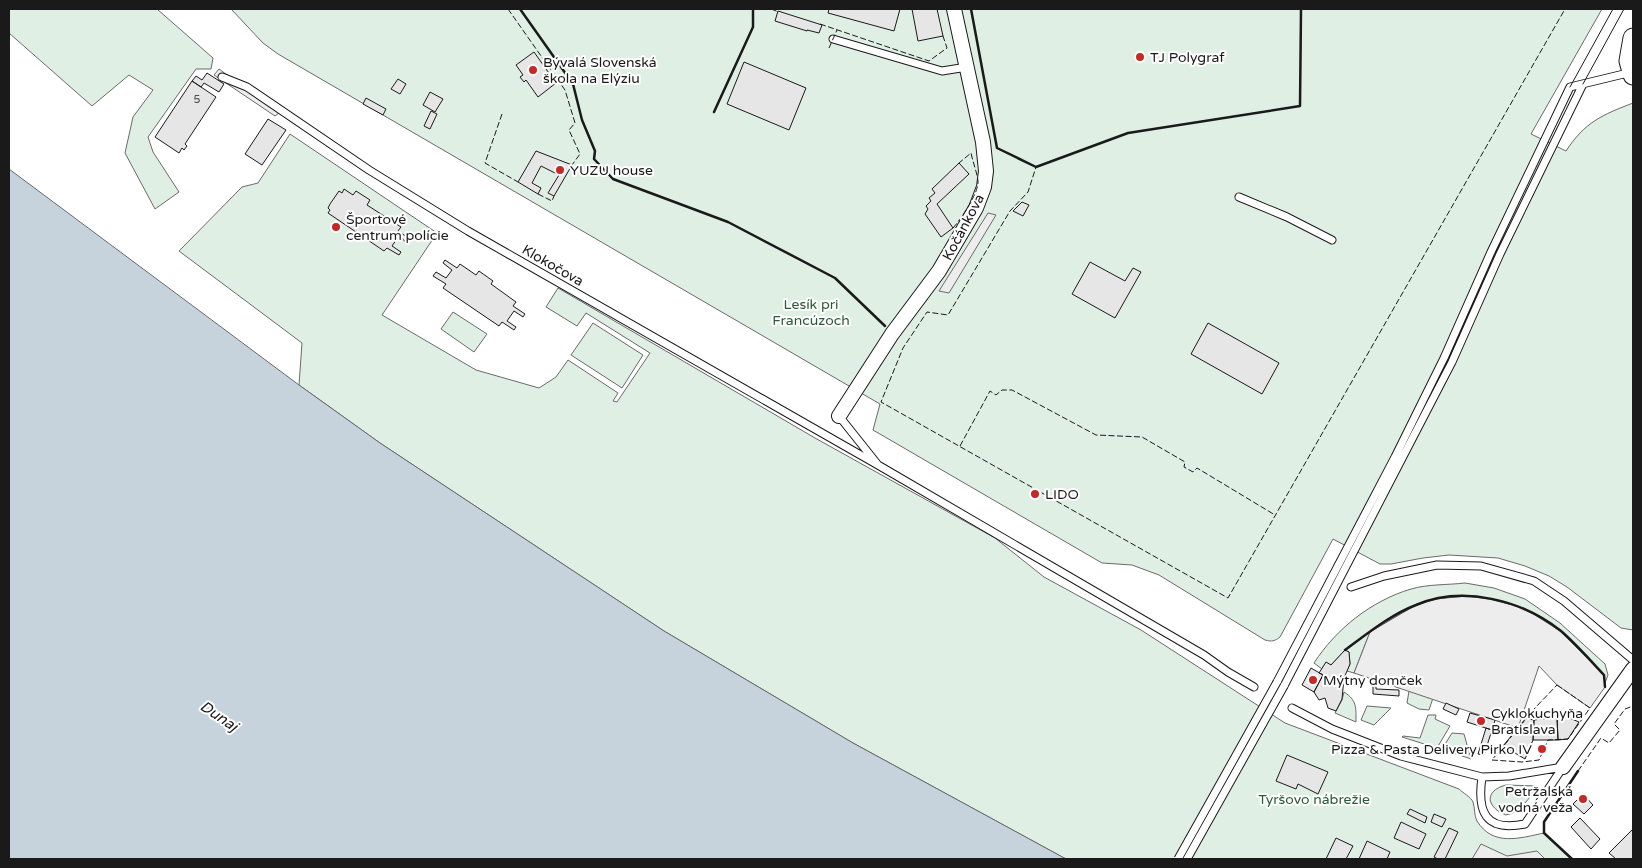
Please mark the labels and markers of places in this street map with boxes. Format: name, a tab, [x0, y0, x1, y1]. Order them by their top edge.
place label: TJ Polygraf	[1150, 49, 1225, 66]
marker: TJ Polygraf	[1134, 51, 1146, 63]
place label: Bývalá Slovenská škola na Elýziu	[543, 54, 657, 87]
marker: Bývalá Slovenská škola na Elýziu	[527, 64, 539, 76]
place label: YUZU house	[570, 162, 653, 179]
marker: YUZU house	[554, 164, 566, 176]
place label: Športové centrum polície	[346, 211, 449, 244]
marker: Športové centrum polície	[330, 221, 342, 233]
place label: LIDO	[1045, 486, 1079, 503]
marker: LIDO	[1029, 488, 1041, 500]
place label: Mýtny domček	[1323, 672, 1423, 689]
marker: Mýtny domček	[1307, 674, 1319, 686]
place label: Cyklokuchyňa Bratislava	[1491, 705, 1583, 738]
marker: Cyklokuchyňa Bratislava	[1475, 715, 1487, 727]
place label: Pizza & Pasta Delivery Pirko IV	[1331, 741, 1532, 758]
marker: Pizza & Pasta Delivery Pirko IV	[1536, 743, 1548, 755]
place label: Petržalská vodná veža	[1498, 783, 1573, 816]
marker: Petržalská vodná veža	[1577, 793, 1589, 805]

